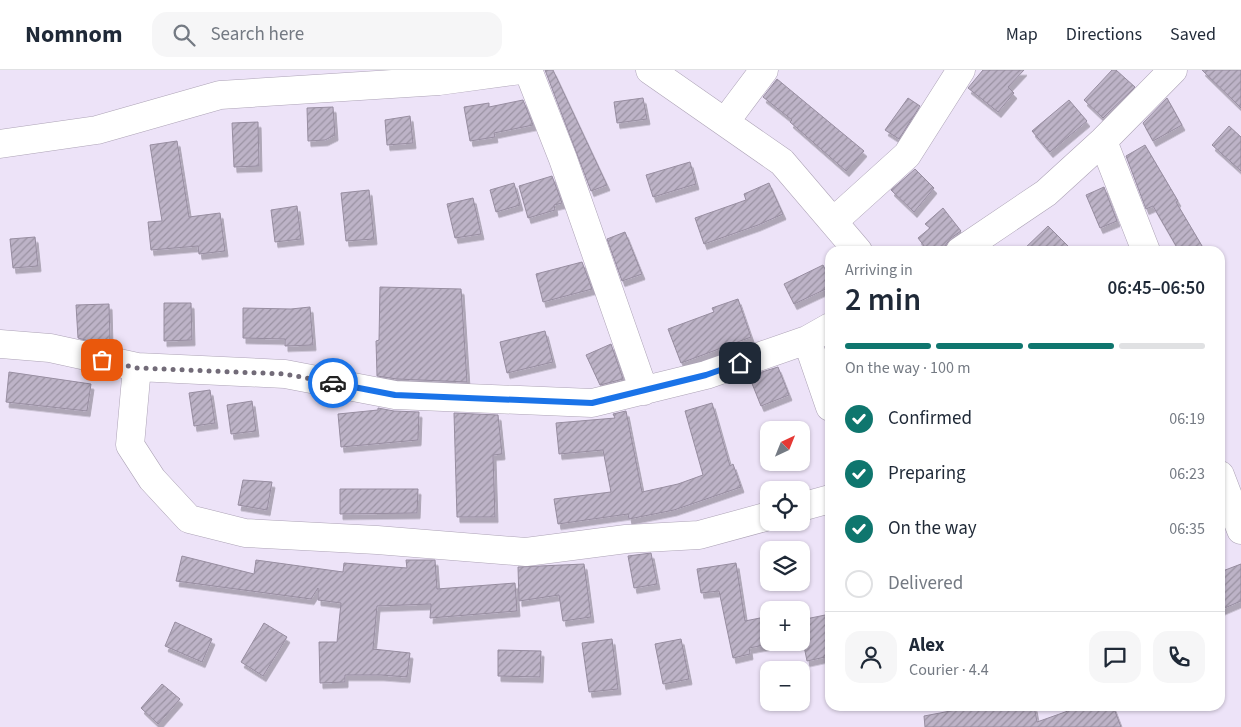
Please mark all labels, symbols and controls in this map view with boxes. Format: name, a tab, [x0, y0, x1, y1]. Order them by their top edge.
search box	[152, 12, 502, 57]
text: Nomnom	[25, 17, 122, 52]
icon: search	[170, 21, 198, 49]
text: Search here	[210, 21, 304, 48]
text: Map	[1006, 22, 1038, 47]
text: Directions	[1066, 22, 1142, 47]
text: Saved	[1170, 22, 1216, 47]
text: Arriving in	[845, 259, 913, 281]
text: 06:45–06:50	[1107, 275, 1205, 302]
text: 2 min	[845, 277, 921, 323]
pin	[81, 339, 123, 381]
pin	[719, 342, 761, 384]
icon: bag	[88, 346, 116, 374]
icon: home	[726, 349, 754, 377]
text: On the way · 100 m	[845, 357, 970, 379]
courier	[308, 358, 358, 408]
icon: car	[319, 369, 347, 397]
icon: check	[845, 405, 873, 433]
text: Confirmed	[888, 405, 972, 432]
text: 06:19	[1169, 408, 1205, 430]
north arrow	[760, 421, 810, 471]
map controls	[760, 421, 810, 711]
icon: check	[845, 460, 873, 488]
text: Preparing	[888, 460, 966, 487]
text: 06:23	[1169, 463, 1205, 485]
button: locate	[760, 481, 810, 531]
icon: check	[845, 515, 873, 543]
text: On the way	[888, 515, 977, 542]
text: 06:35	[1169, 518, 1205, 540]
button: layers	[760, 541, 810, 591]
text: Delivered	[888, 570, 963, 597]
button: +	[760, 601, 810, 651]
button: person	[845, 631, 897, 683]
button: chat	[1089, 631, 1141, 683]
button: phone	[1153, 631, 1205, 683]
text: Alex	[909, 632, 945, 659]
text: Courier · 4.4	[909, 659, 989, 681]
button: −	[760, 661, 810, 711]

